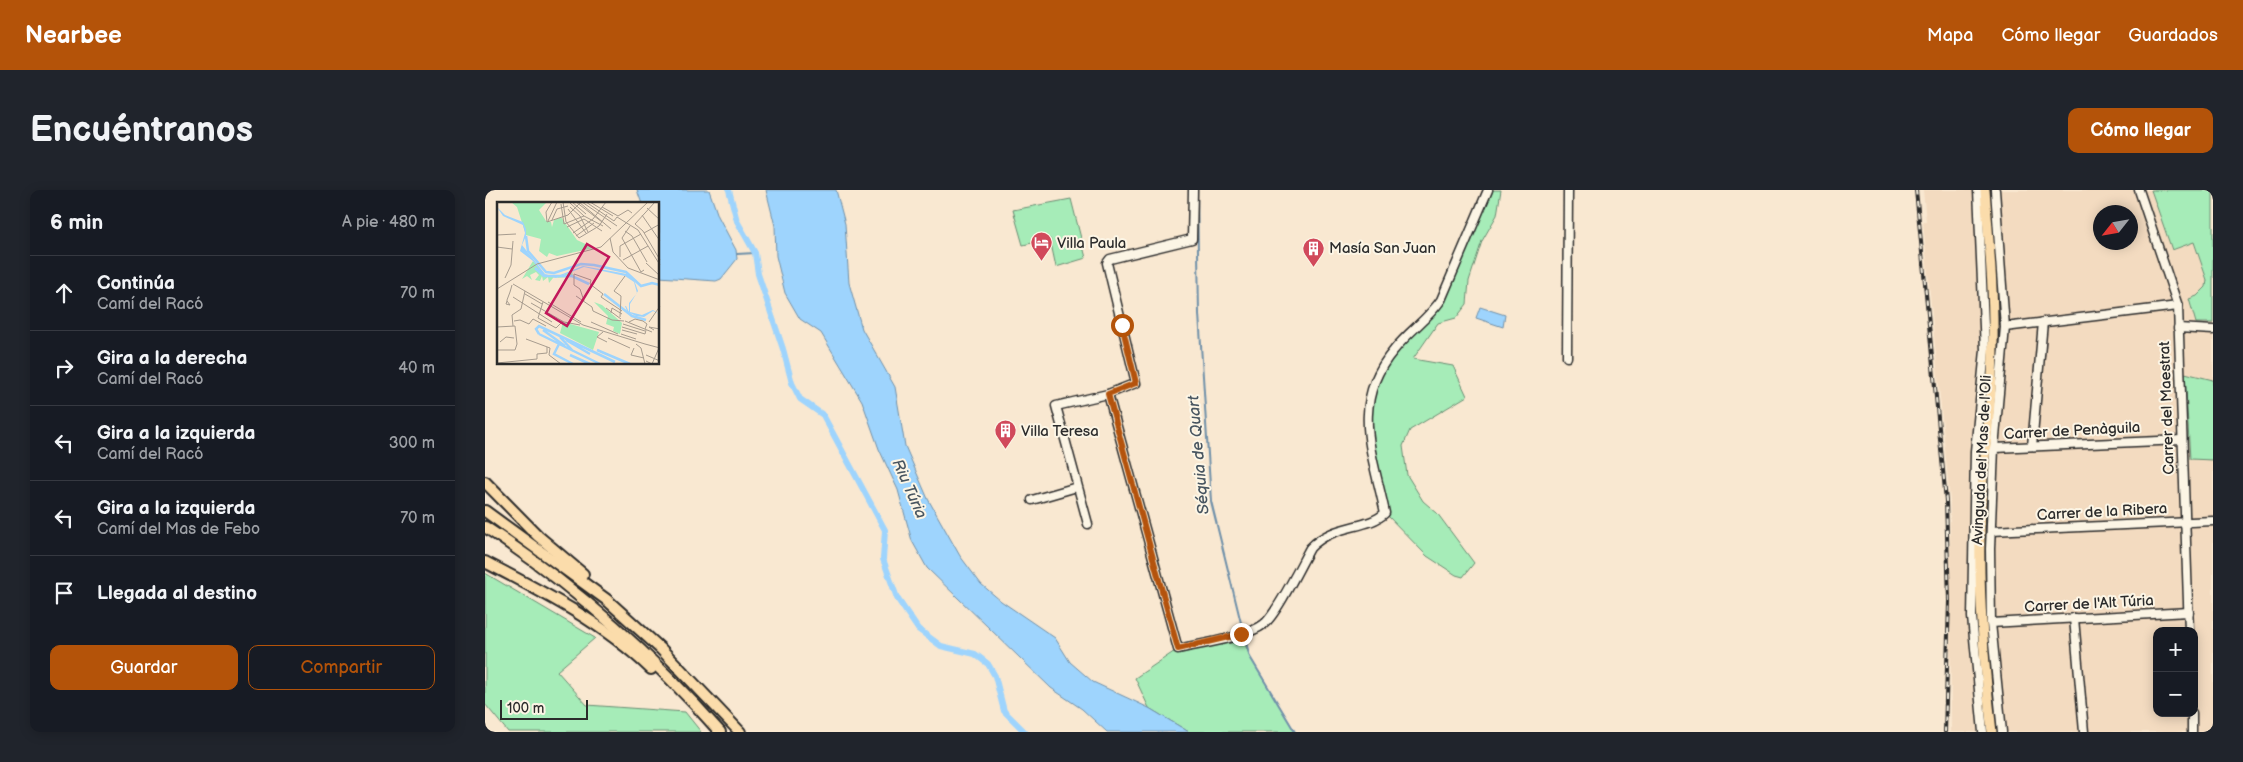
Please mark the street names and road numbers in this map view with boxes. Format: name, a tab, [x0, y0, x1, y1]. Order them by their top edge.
street label: Carrer del Maestrat	[2155, 341, 2179, 475]
street label: Avinguda del Mas de l'Oli	[1968, 374, 1996, 546]
street label: Carrer de Penàguila	[2003, 418, 2141, 444]
street label: Carrer de la Ribera	[2036, 499, 2168, 525]
street label: Carrer de l'Alt Túria	[2024, 591, 2154, 617]

